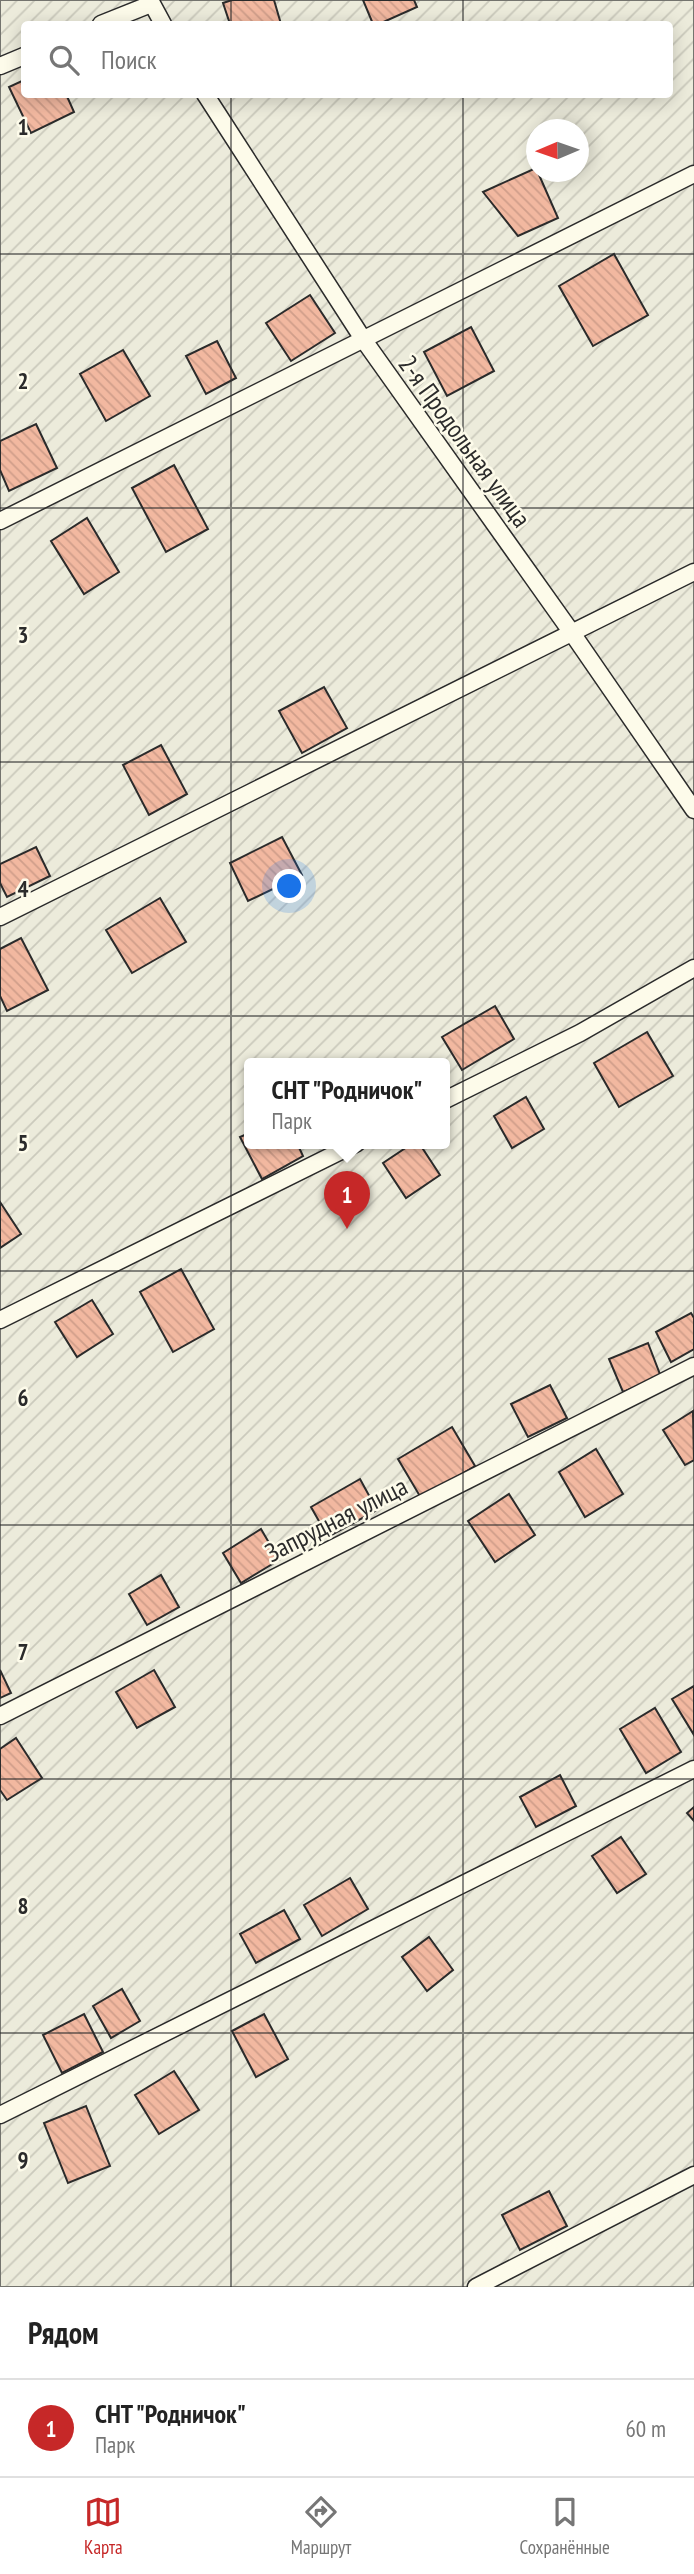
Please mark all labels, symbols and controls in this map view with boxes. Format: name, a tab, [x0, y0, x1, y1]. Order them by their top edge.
search box	[21, 21, 673, 98]
icon: search	[45, 41, 83, 79]
text: Поиск	[101, 43, 157, 76]
text: 1	[18, 112, 29, 141]
north arrow	[526, 119, 589, 182]
street label: 2-я Продольная улица	[392, 349, 538, 533]
text: 2	[18, 366, 29, 395]
text: 3	[18, 620, 29, 649]
your location	[272, 869, 306, 903]
text: 4	[18, 874, 29, 903]
popup	[244, 1058, 450, 1149]
text: СНТ "Родничок"	[272, 1073, 422, 1106]
text: Парк	[272, 1106, 312, 1135]
text: 5	[18, 1128, 29, 1157]
pin: 1	[324, 1171, 370, 1229]
text: 6	[18, 1383, 29, 1412]
street label: Запрудная улица	[259, 1469, 413, 1569]
text: 7	[18, 1637, 29, 1666]
text: 8	[18, 1891, 29, 1920]
text: 9	[18, 2145, 29, 2174]
text: Рядом	[28, 2313, 99, 2352]
text: СНТ "Родничок"	[95, 2397, 246, 2430]
text: 1	[46, 2414, 57, 2443]
text: 60 m	[625, 2414, 666, 2443]
text: Парк	[95, 2430, 135, 2459]
tab: Карта	[84, 2493, 123, 2559]
tab: Маршрут	[291, 2493, 351, 2559]
tab: Сохранённые	[520, 2493, 610, 2559]

